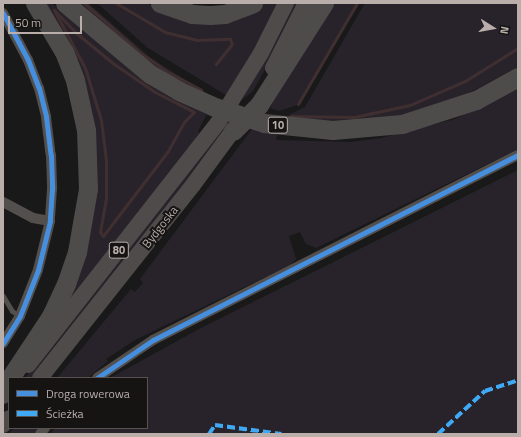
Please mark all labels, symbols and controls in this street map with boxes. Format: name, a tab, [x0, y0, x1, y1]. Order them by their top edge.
scale bar	[10, 8, 84, 34]
north arrow	[473, 8, 513, 48]
text: 50 m	[15, 13, 41, 32]
text: N	[496, 25, 513, 36]
road number: 10	[267, 116, 289, 134]
street label: Bydgoska	[139, 203, 181, 251]
road number: 80	[108, 241, 130, 259]
legend	[8, 377, 148, 429]
text: Droga rowerowa	[46, 384, 130, 403]
text: Ścieżka	[46, 404, 84, 423]

